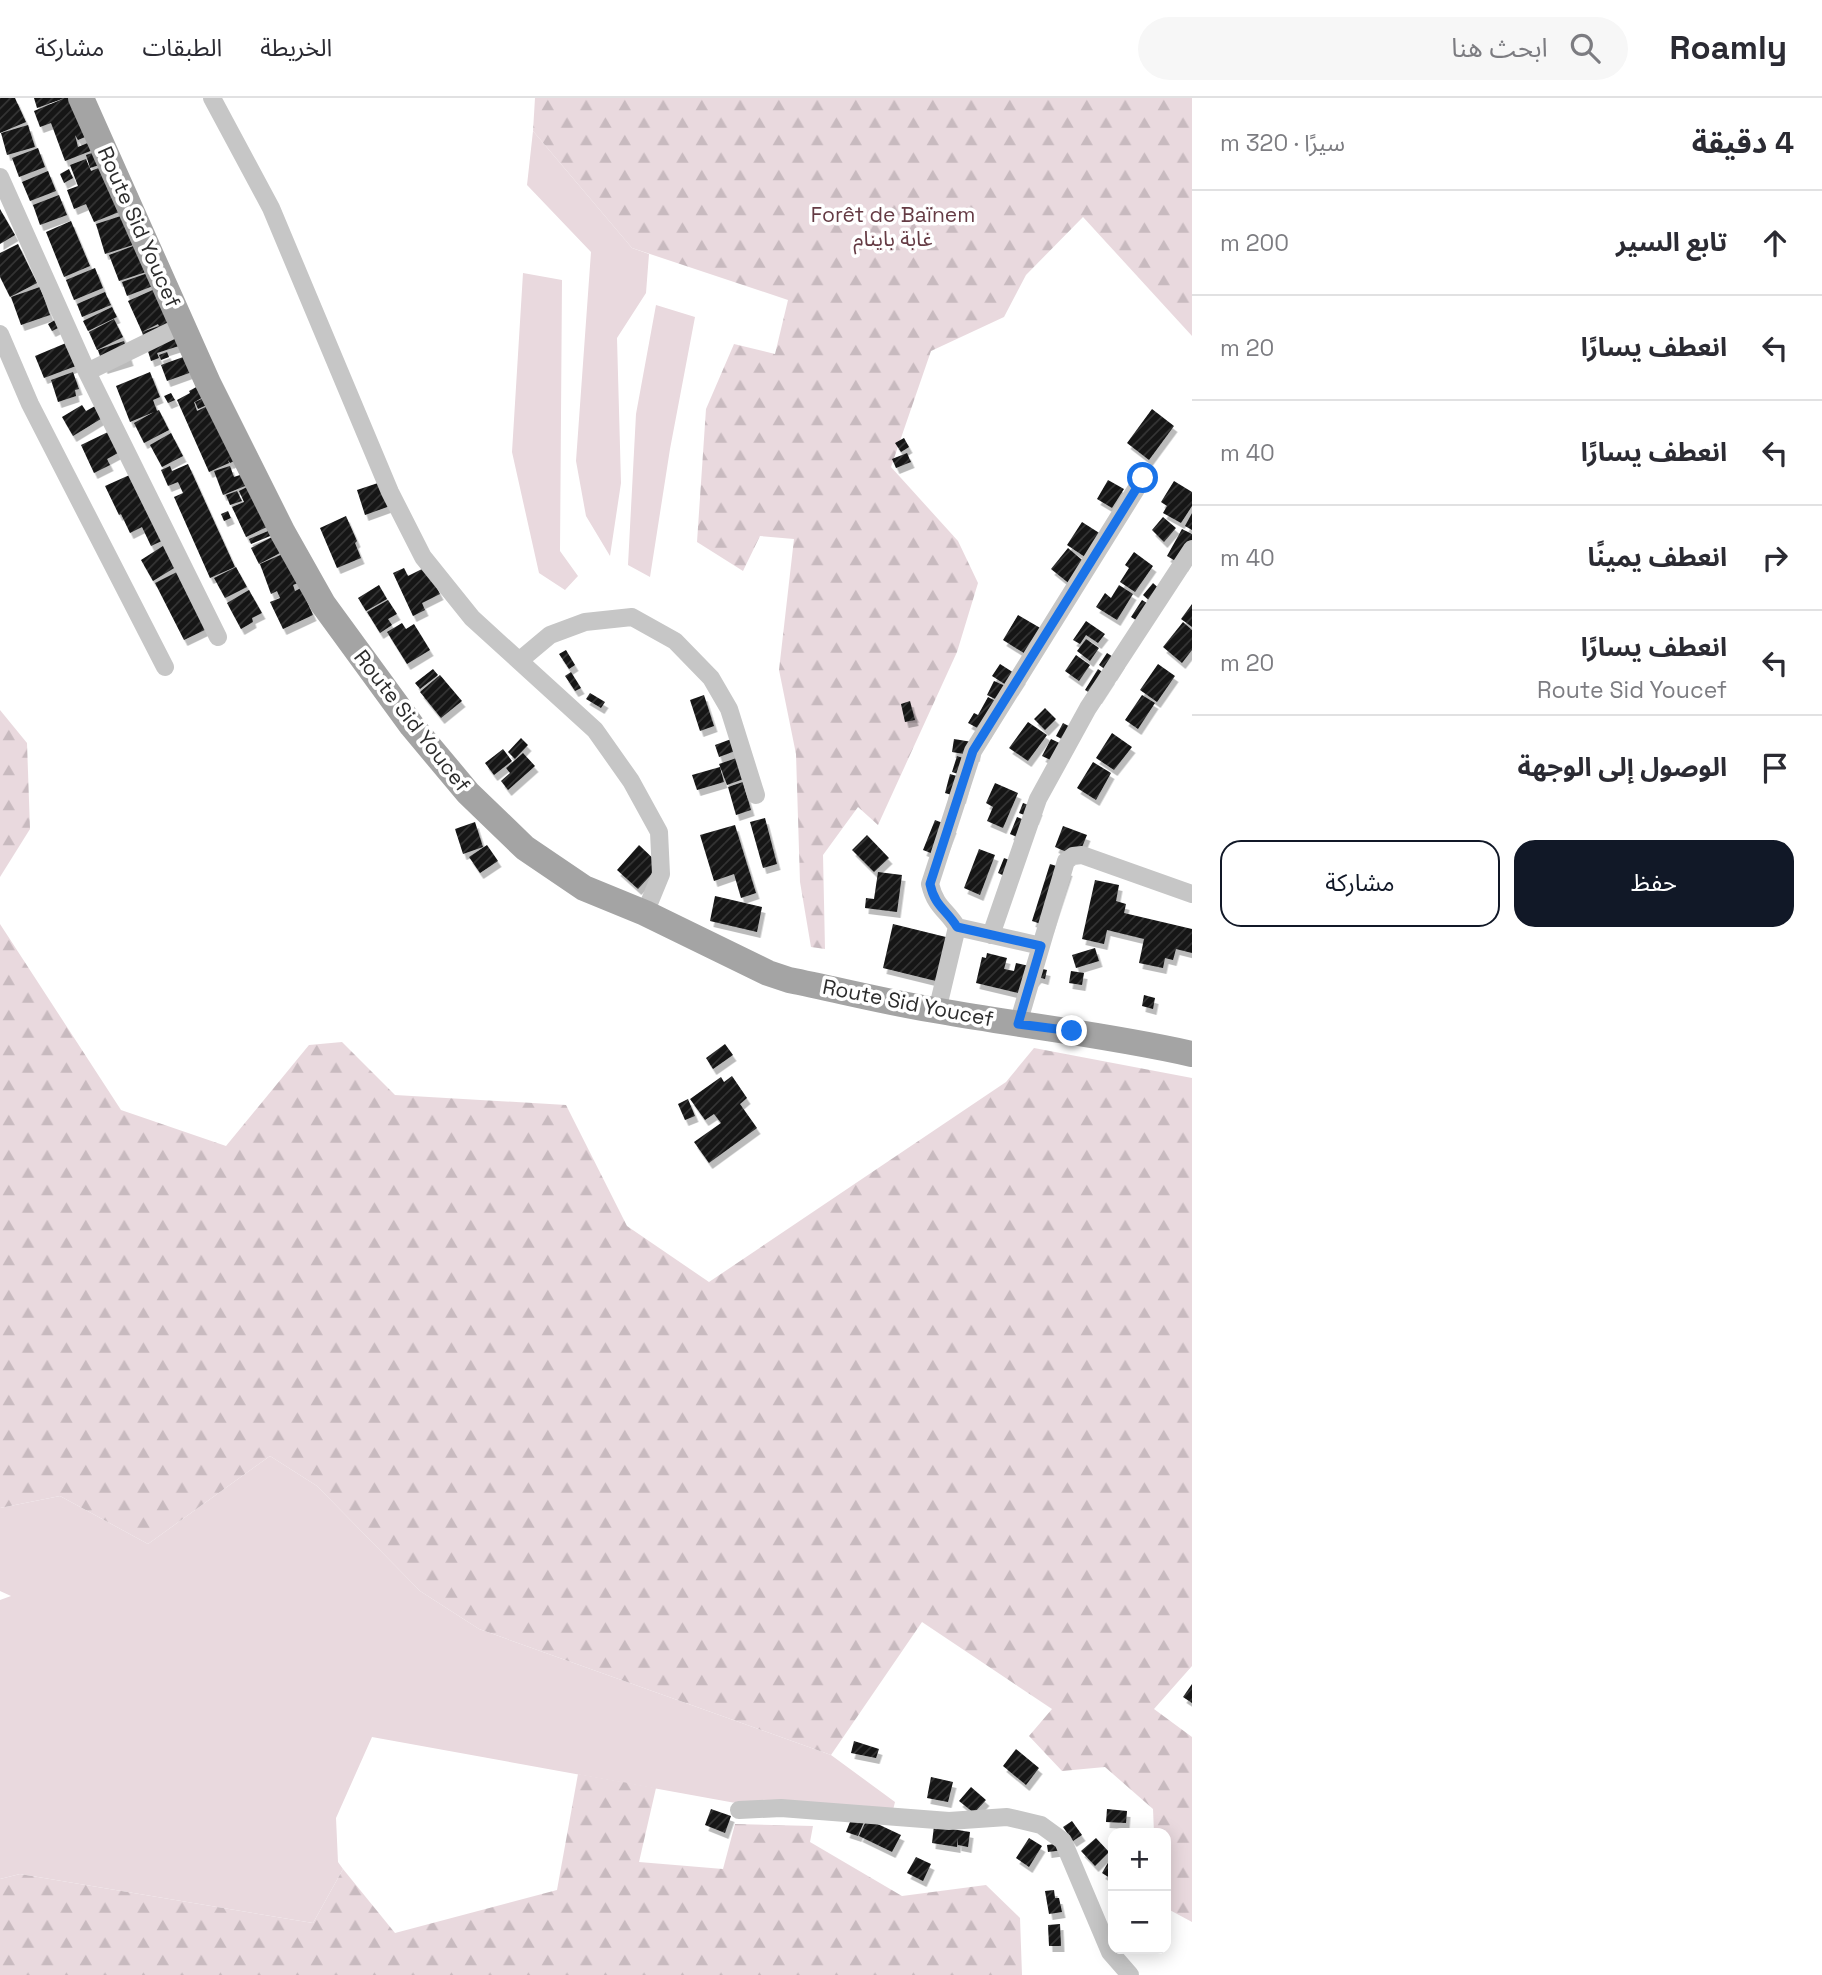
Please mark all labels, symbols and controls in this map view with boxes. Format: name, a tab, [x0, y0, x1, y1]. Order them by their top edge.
search box	[1138, 17, 1628, 80]
text: Roamly	[1670, 27, 1787, 69]
icon: search	[1566, 29, 1604, 67]
text: ابحث هنا	[1451, 31, 1548, 65]
text: مشاركة	[35, 32, 104, 63]
text: الطبقات	[142, 32, 222, 63]
text: الخريطة	[260, 32, 332, 63]
text: 4 دقيقة	[1692, 123, 1794, 162]
text: سيرًا · 320 m	[1220, 128, 1345, 158]
street label: Route Sid Youcef	[92, 142, 187, 312]
park label: Forêt de Baïnem غابة باينام	[811, 201, 975, 255]
icon: ahead	[1756, 224, 1794, 262]
text: تابع السير	[1616, 225, 1727, 259]
text: 200 m	[1220, 228, 1289, 258]
icon: left	[1756, 329, 1794, 367]
text: انعطف يسارًا	[1581, 330, 1727, 364]
text: 20 m	[1220, 333, 1274, 363]
icon: left	[1756, 434, 1794, 472]
text: انعطف يسارًا	[1581, 435, 1727, 469]
text: 40 m	[1220, 438, 1275, 468]
route start	[1127, 462, 1158, 493]
icon: right	[1756, 539, 1794, 577]
text: انعطف يمينًا	[1587, 540, 1727, 574]
text: 40 m	[1220, 543, 1275, 573]
text: انعطف يسارًا	[1581, 630, 1727, 664]
street label: Route Sid Youcef	[348, 644, 476, 797]
icon: left	[1756, 644, 1794, 682]
text: 20 m	[1220, 648, 1274, 678]
text: Route Sid Youcef	[1537, 675, 1727, 705]
icon: arrive	[1756, 749, 1794, 787]
text: الوصول إلى الوجهة	[1517, 750, 1727, 784]
button: مشاركة	[1220, 840, 1500, 927]
button: حفظ	[1514, 840, 1794, 927]
street label: Route Sid Youcef	[820, 973, 996, 1032]
route end	[1056, 1015, 1087, 1046]
map controls	[1108, 1828, 1171, 1954]
button: +	[1108, 1828, 1171, 1891]
button: −	[1108, 1891, 1171, 1954]

